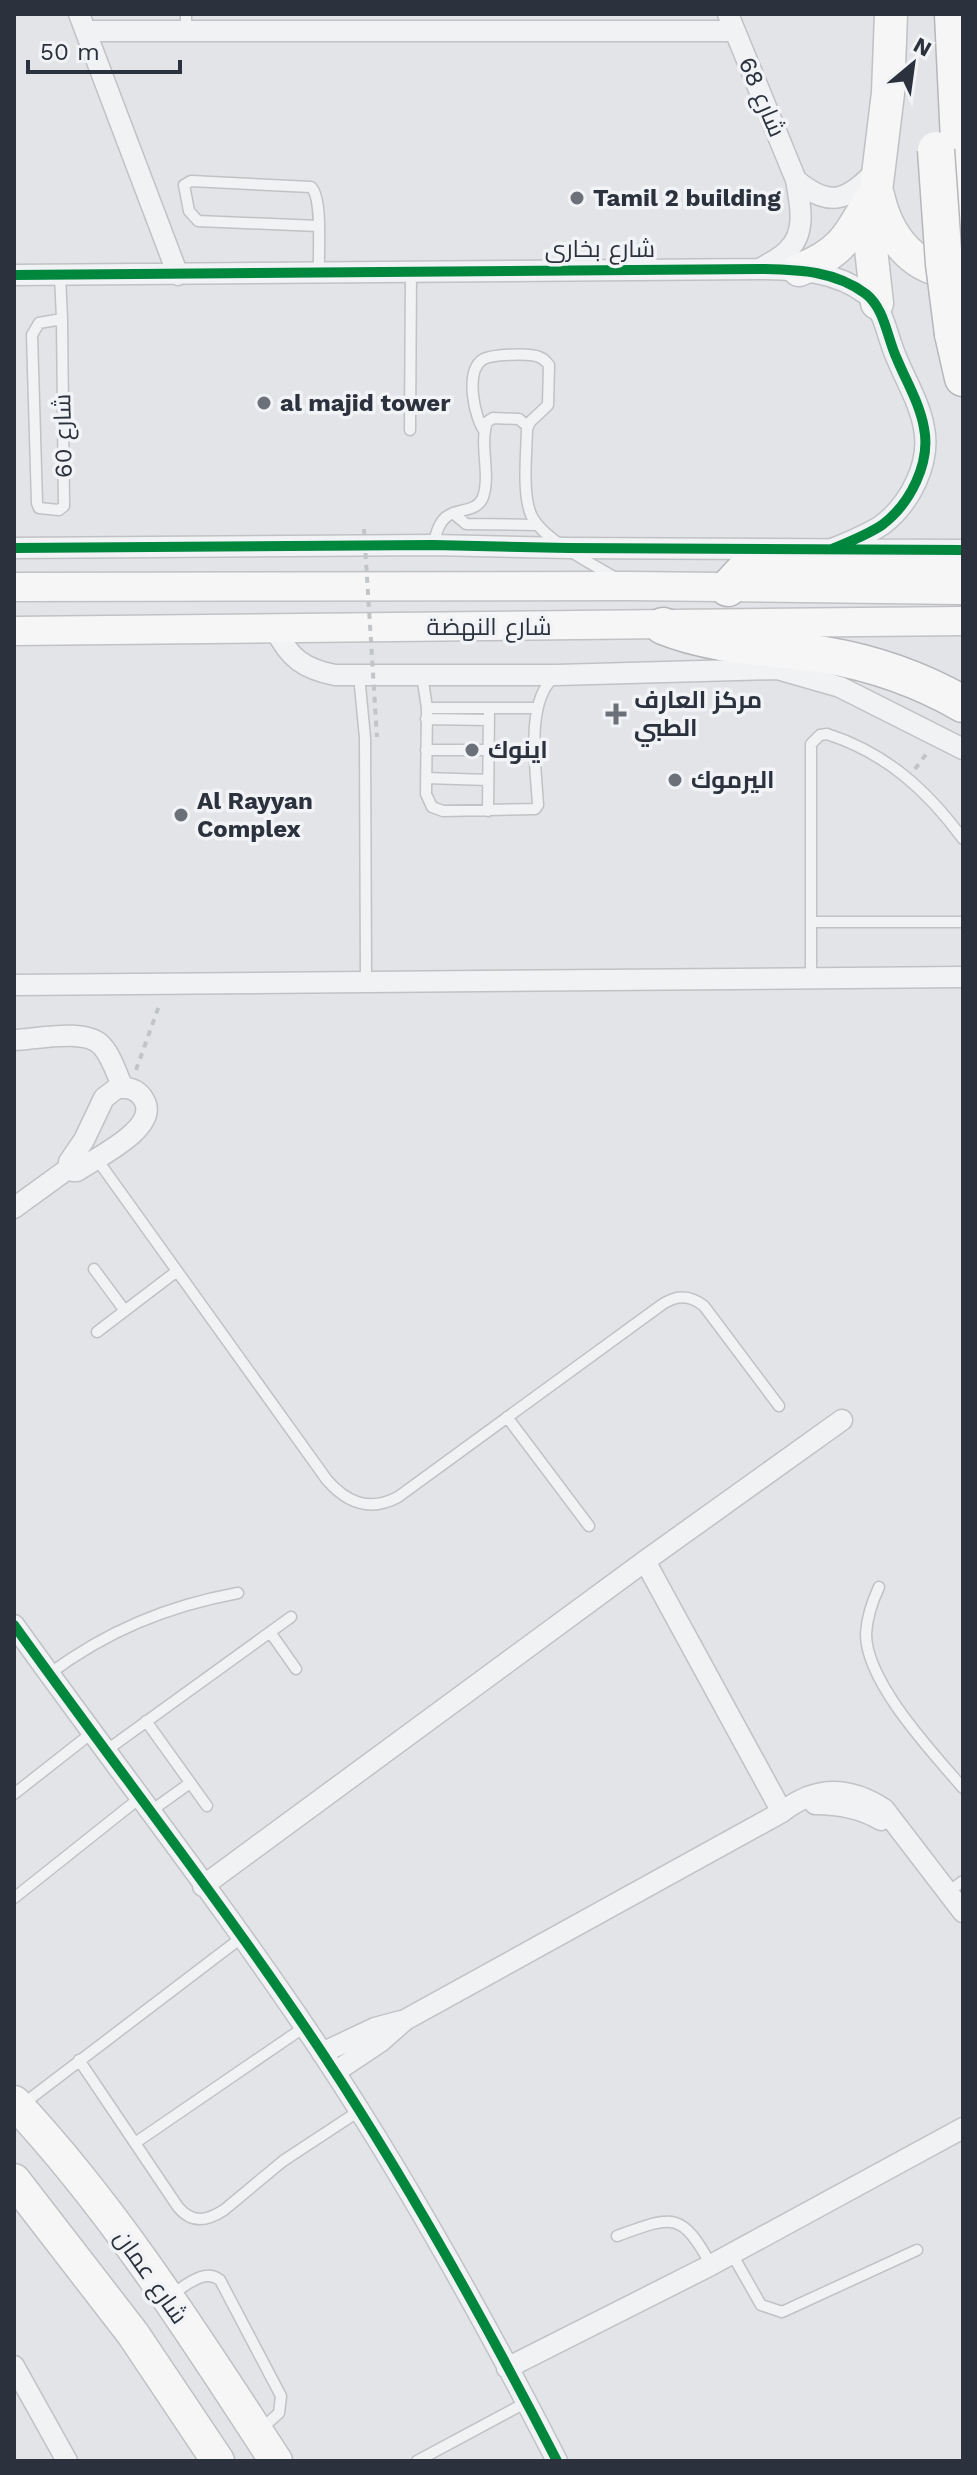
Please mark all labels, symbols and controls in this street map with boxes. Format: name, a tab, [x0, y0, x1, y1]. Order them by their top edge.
scale bar	[28, 24, 180, 74]
north arrow	[873, 24, 953, 104]
text: N	[909, 32, 936, 62]
text: 50 m	[40, 38, 100, 66]
street label: شارع 68	[731, 53, 791, 142]
place label: Tamil 2 building	[593, 184, 781, 212]
marker: Tamil 2 building	[568, 189, 586, 207]
street label: شارع بخارى	[545, 235, 655, 265]
place label: al majid tower	[280, 389, 451, 417]
street label: شارع 60	[48, 394, 80, 478]
marker: al majid tower	[255, 394, 273, 412]
street label: شارع النهضة	[427, 613, 551, 643]
place label: مركز العارف الطبي	[634, 686, 762, 747]
marker: مركز العارف الطبي	[605, 703, 627, 725]
place label: اينوك	[488, 736, 548, 764]
marker: اينوك	[463, 741, 481, 759]
place label: اليرموك	[691, 766, 775, 794]
marker: اليرموك	[666, 771, 684, 789]
place label: Al Rayyan Complex	[197, 787, 313, 843]
marker: Al Rayyan Complex	[172, 806, 190, 824]
street label: شارع عمان	[107, 2225, 193, 2330]

